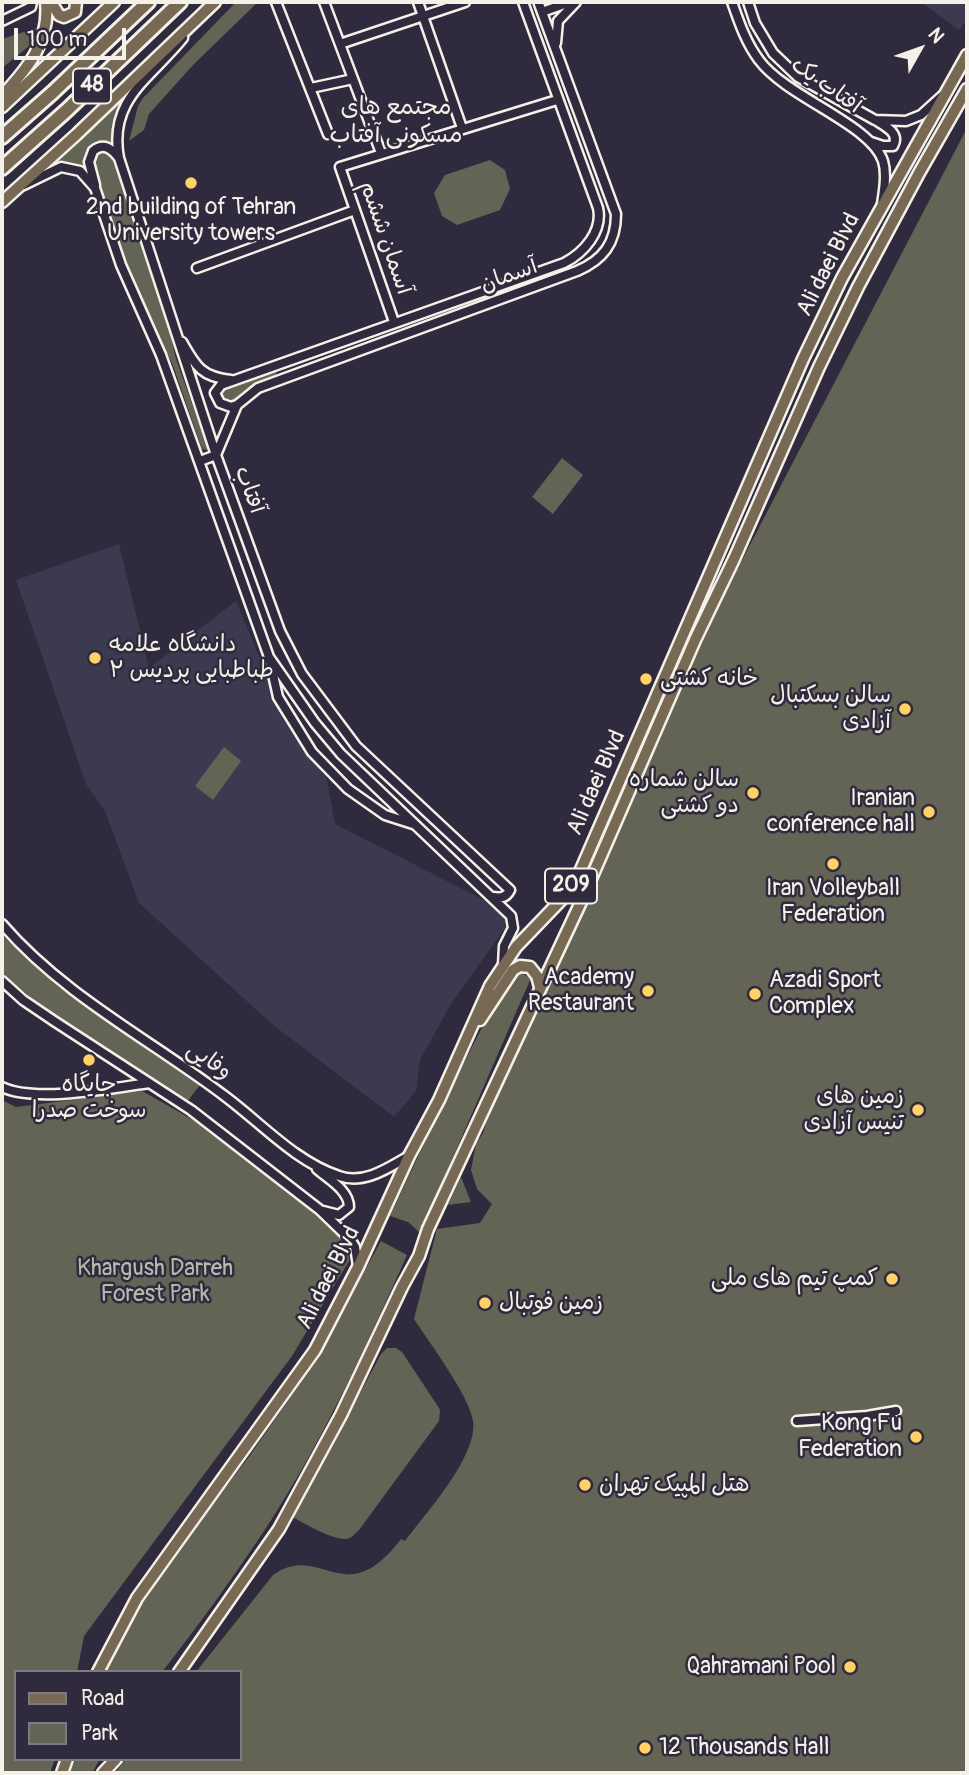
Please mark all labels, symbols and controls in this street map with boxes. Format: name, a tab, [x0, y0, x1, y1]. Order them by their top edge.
scale bar	[18, 14, 130, 58]
north arrow	[885, 14, 955, 84]
text: N	[923, 23, 949, 48]
text: 100 m	[27, 26, 87, 53]
street label: آفتاب یک	[785, 52, 867, 120]
road number: 48	[73, 68, 111, 104]
district label: مجتمع های مسکونی آفتاب	[330, 94, 462, 150]
marker: 2nd building of Tehran University towers	[183, 175, 199, 191]
street label: آسمان ششم	[353, 178, 417, 298]
place label: 2nd building of Tehran University towers	[86, 194, 296, 248]
street label: Ali daei Blvd	[791, 209, 867, 321]
street label: آسمان	[477, 253, 541, 299]
street label: آفتاب	[228, 462, 270, 518]
place label: دانشگاه علامه طباطبایی پردیس ۲	[109, 631, 274, 685]
marker: دانشگاه علامه طباطبایی پردیس ۲	[87, 650, 103, 666]
place label: خانه کشتی	[660, 665, 758, 693]
marker: خانه کشتی	[638, 671, 654, 687]
place label: سالن بسکتبال آزادی	[770, 682, 891, 736]
marker: سالن بسکتبال آزادی	[897, 701, 913, 717]
street label: Ali daei Blvd	[562, 726, 632, 840]
place label: سالن شماره دو کشتی	[629, 766, 739, 820]
marker: سالن شماره دو کشتی	[745, 785, 761, 801]
place label: Iranian conference hall	[767, 785, 915, 839]
marker: Iranian conference hall	[921, 804, 937, 820]
marker: Iran Volleyball Federation	[825, 856, 841, 872]
road number: 209	[545, 868, 597, 903]
place label: Iran Volleyball Federation	[766, 875, 900, 929]
place label: Academy Restaurant	[528, 964, 634, 1018]
place label: Azadi Sport Complex	[769, 967, 881, 1021]
marker: Academy Restaurant	[640, 983, 656, 999]
marker: Azadi Sport Complex	[747, 986, 763, 1002]
street label: وفایی	[181, 1036, 237, 1086]
marker: جایگاه سوخت صدرا	[81, 1052, 97, 1068]
place label: جایگاه سوخت صدرا	[31, 1071, 147, 1125]
place label: زمین های تنیس آزادی	[803, 1083, 904, 1137]
marker: زمین های تنیس آزادی	[910, 1102, 926, 1118]
street label: Ali daei Blvd	[291, 1222, 367, 1334]
park label: Khargush Darreh Forest Park	[77, 1255, 233, 1309]
place label: کمپ تیم های ملی	[711, 1265, 878, 1293]
marker: کمپ تیم های ملی	[884, 1271, 900, 1287]
place label: زمین فوتبال	[499, 1289, 603, 1317]
marker: زمین فوتبال	[477, 1295, 493, 1311]
place label: Kong Fu Federation	[798, 1410, 902, 1464]
marker: Kong Fu Federation	[908, 1429, 924, 1445]
place label: هتل المپیک تهران	[599, 1471, 750, 1499]
marker: هتل المپیک تهران	[577, 1477, 593, 1493]
place label: Qahramani Pool	[686, 1653, 836, 1681]
marker: Qahramani Pool	[842, 1659, 858, 1675]
legend	[14, 1670, 242, 1761]
text: Road	[81, 1685, 125, 1712]
text: Park	[81, 1720, 118, 1747]
place label: 12 Thousands Hall	[659, 1734, 829, 1762]
marker: 12 Thousands Hall	[637, 1740, 653, 1756]

